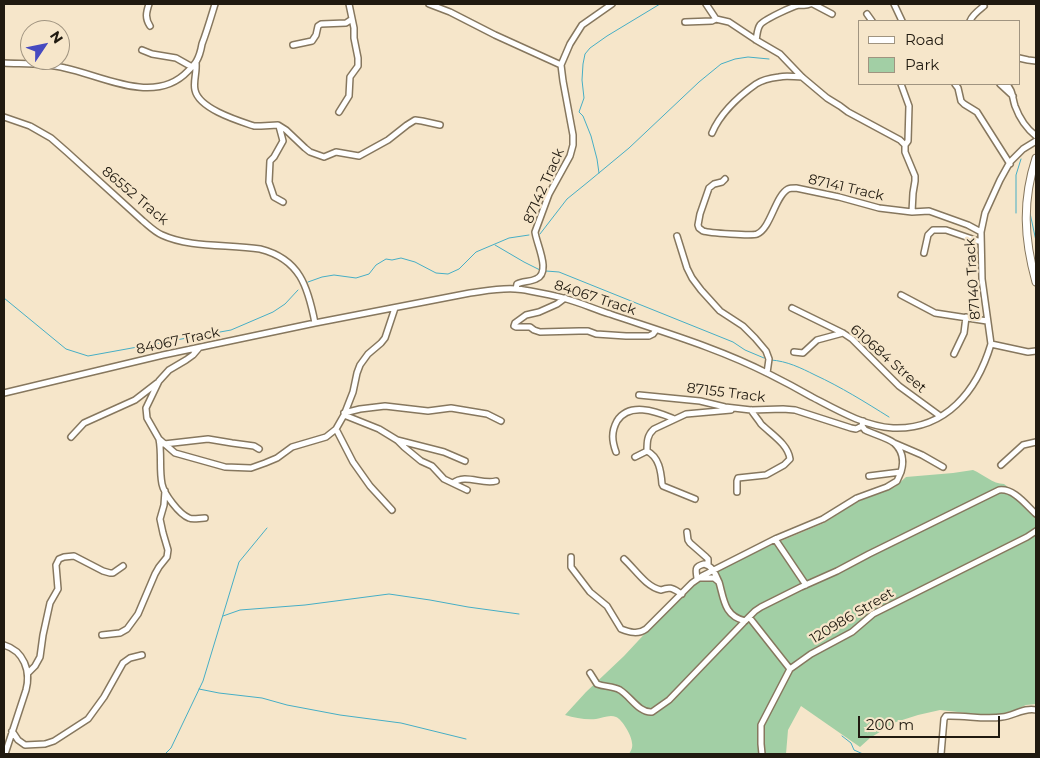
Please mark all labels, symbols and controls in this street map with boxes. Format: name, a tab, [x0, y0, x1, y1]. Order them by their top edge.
north arrow	[20, 20, 70, 70]
legend	[858, 20, 1020, 85]
text: N	[46, 27, 67, 47]
text: Road	[905, 30, 944, 49]
text: Park	[905, 55, 939, 74]
street label: 87142 Track	[520, 146, 568, 226]
street label: 86552 Track	[98, 163, 172, 229]
street label: 87141 Track	[806, 171, 886, 205]
street label: 87140 Track	[962, 238, 984, 320]
street label: 84067 Track	[552, 277, 638, 319]
street label: 610684 Street	[846, 321, 930, 397]
street label: 84067 Track	[135, 324, 221, 358]
street label: 87155 Track	[686, 380, 766, 406]
street label: 120986 Street	[807, 585, 897, 647]
scale bar	[860, 706, 1002, 738]
text: 200 m	[866, 715, 914, 734]

